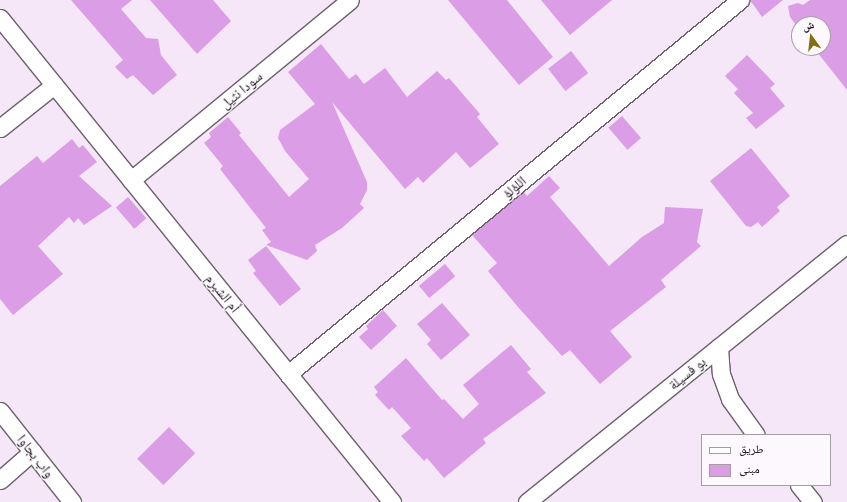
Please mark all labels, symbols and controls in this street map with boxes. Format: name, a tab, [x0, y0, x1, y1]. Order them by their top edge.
north arrow	[791, 16, 831, 56]
text: ش	[800, 16, 816, 34]
street label: سودا نثيل	[216, 68, 266, 112]
street label: اللؤلؤ	[499, 172, 529, 202]
street label: أم الشبرم	[202, 270, 244, 316]
street label: بو فسيلة	[665, 353, 709, 393]
street label: واب بجاوا	[14, 431, 58, 481]
legend	[701, 434, 831, 486]
text: طريق	[739, 440, 764, 457]
text: مبنى	[739, 460, 760, 477]

